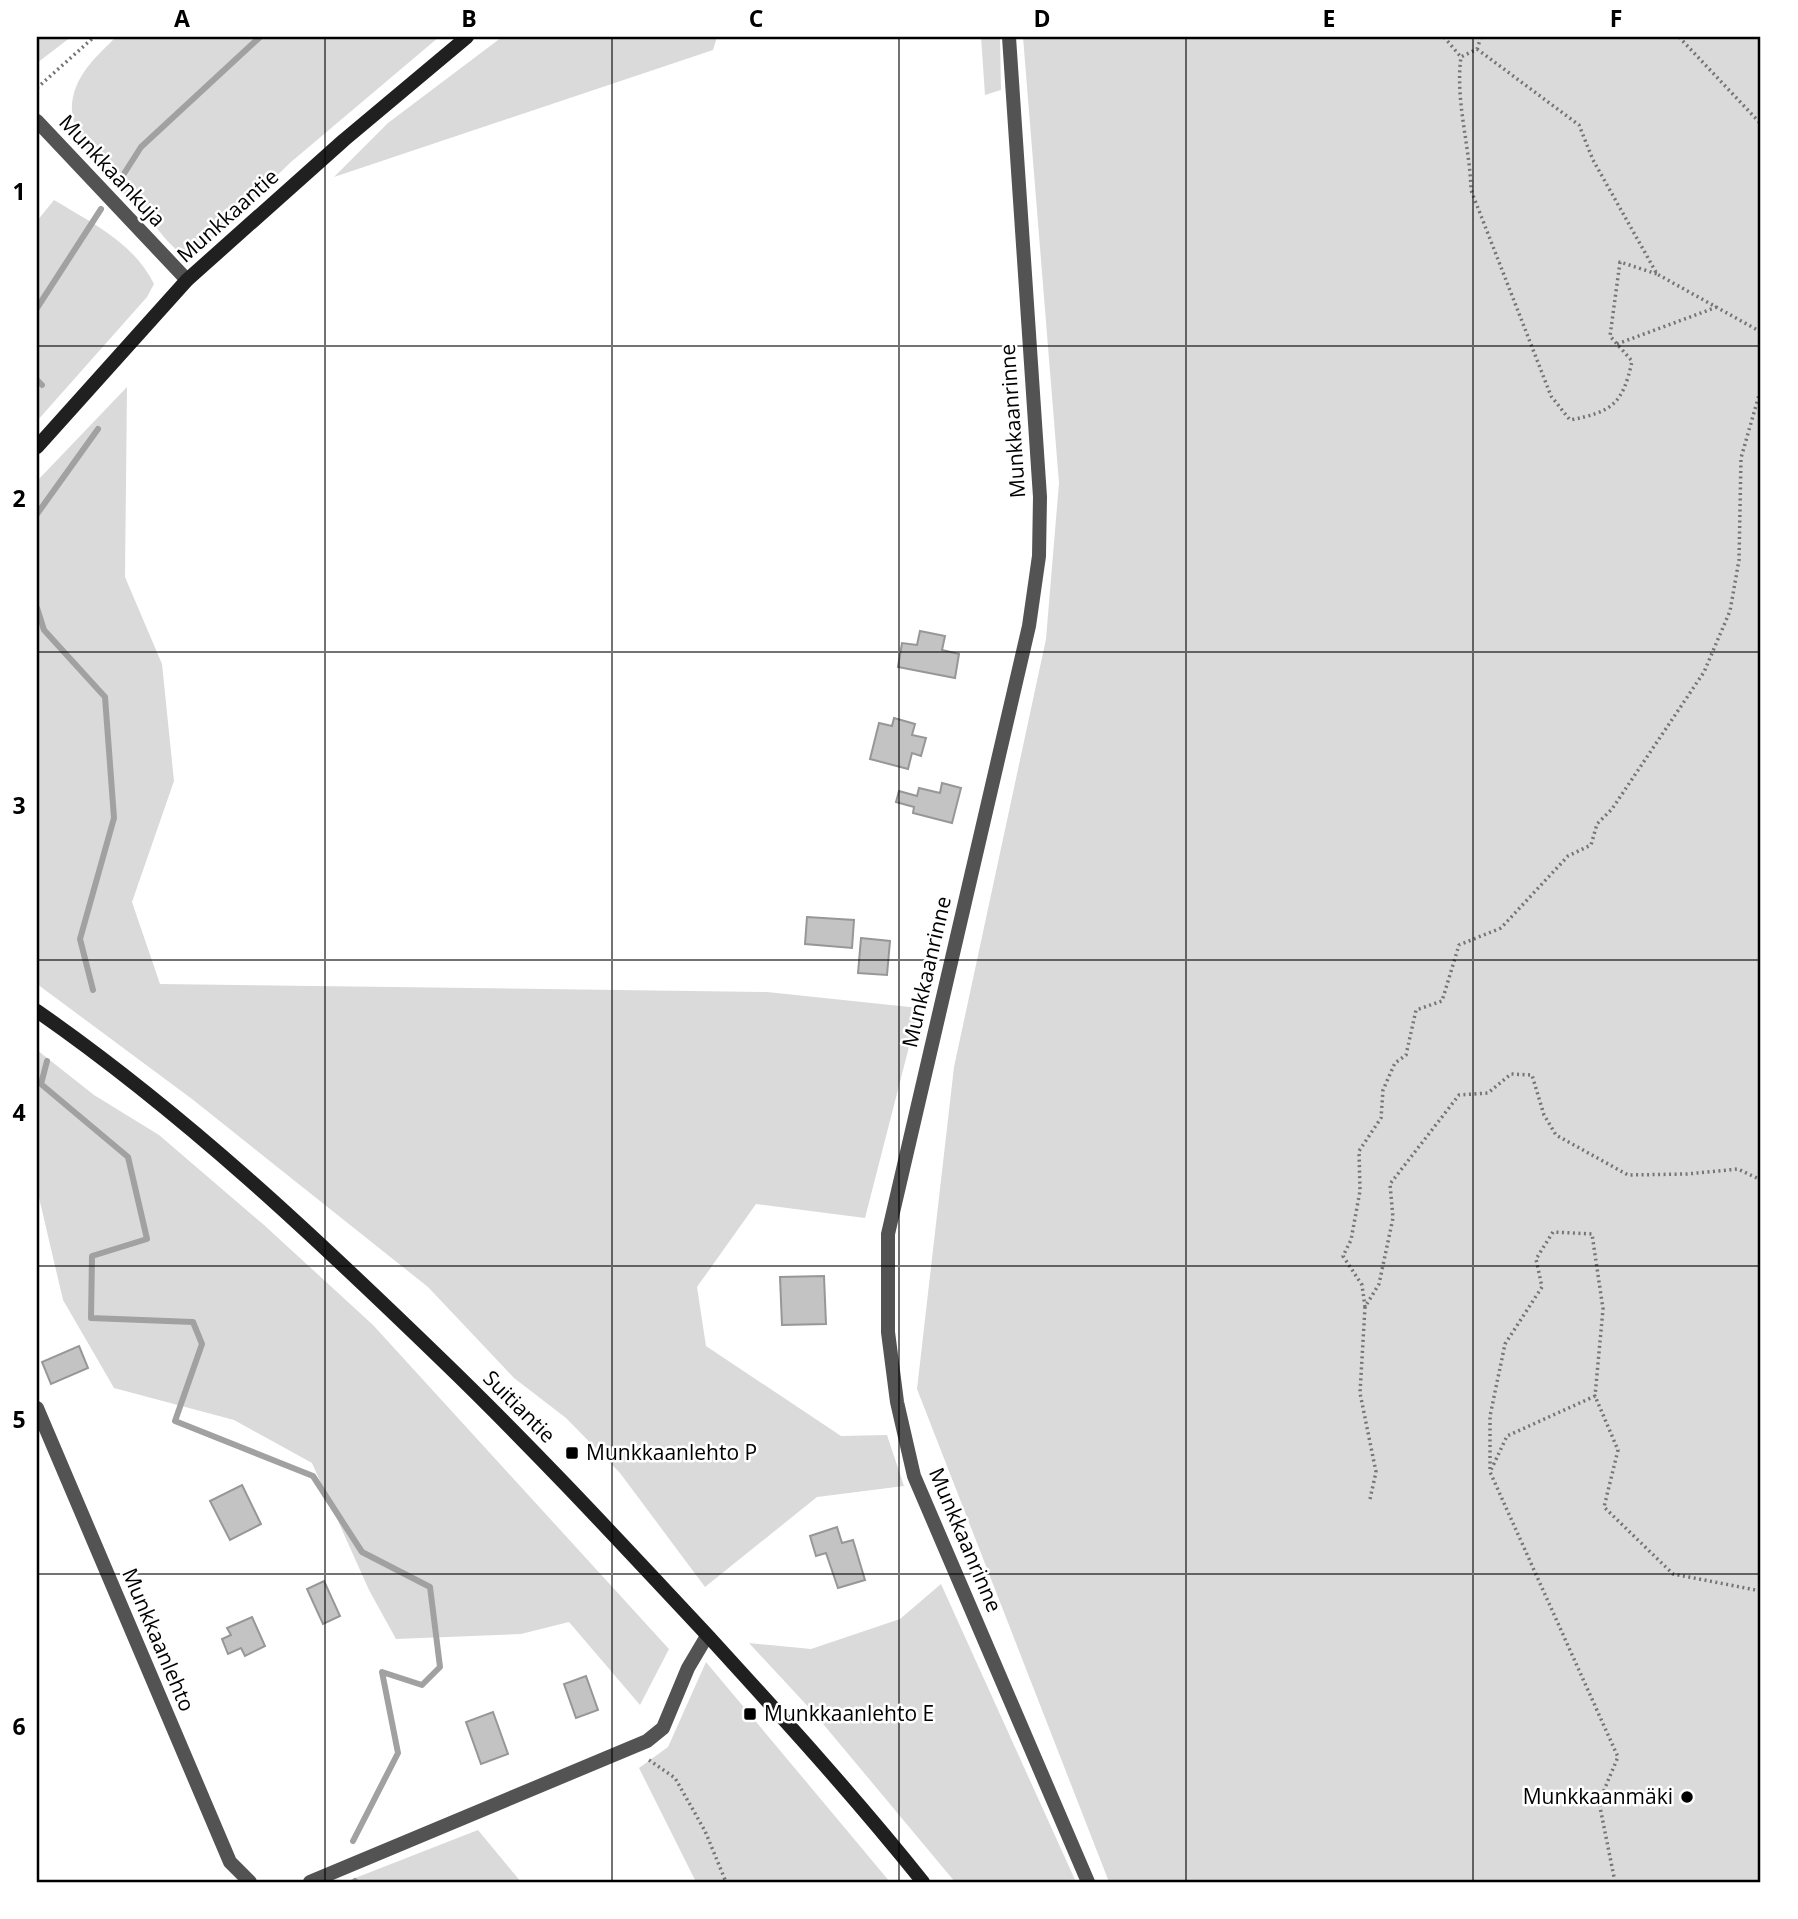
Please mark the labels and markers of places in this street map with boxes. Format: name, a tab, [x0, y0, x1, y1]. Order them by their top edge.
place label: Munkkaanlehto P	[586, 1438, 757, 1466]
marker: Munkkaanlehto P	[564, 1445, 580, 1461]
place label: Munkkaanlehto E	[764, 1699, 934, 1727]
marker: Munkkaanlehto E	[742, 1706, 758, 1722]
place label: Munkkaanmäki	[1523, 1782, 1673, 1810]
marker: Munkkaanmäki	[1679, 1789, 1695, 1805]

